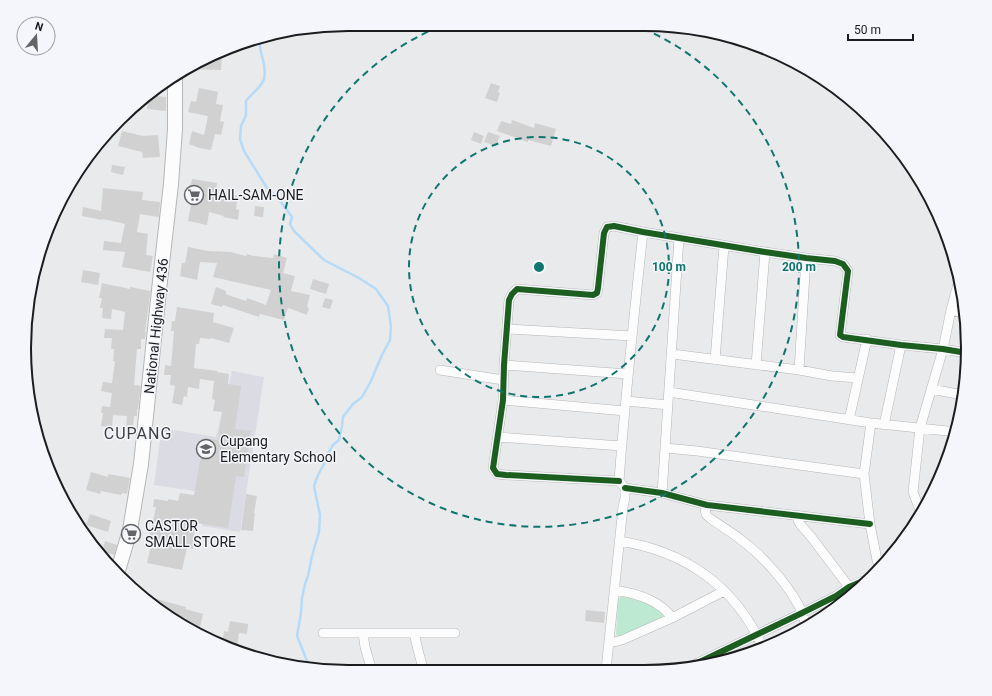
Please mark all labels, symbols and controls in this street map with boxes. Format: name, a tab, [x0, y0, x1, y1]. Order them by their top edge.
north arrow	[16, 16, 56, 56]
scale bar	[848, 16, 913, 42]
text: N	[33, 20, 45, 34]
text: 50 m	[854, 23, 881, 37]
supermarket icon: HAIL-SAM-ONE	[183, 184, 205, 206]
place label: HAIL-SAM-ONE	[208, 187, 304, 203]
street label: National Highway 436	[141, 257, 171, 395]
centre of rings	[532, 260, 546, 274]
text: 100 m	[652, 260, 686, 274]
text: 200 m	[782, 260, 816, 274]
district label: CUPANG	[104, 424, 172, 443]
place label: Cupang Elementary School	[220, 433, 336, 465]
school or university icon: Cupang Elementary School	[195, 438, 217, 460]
place label: CASTOR SMALL STORE	[145, 518, 236, 550]
supermarket icon: CASTOR SMALL STORE	[120, 523, 142, 545]

